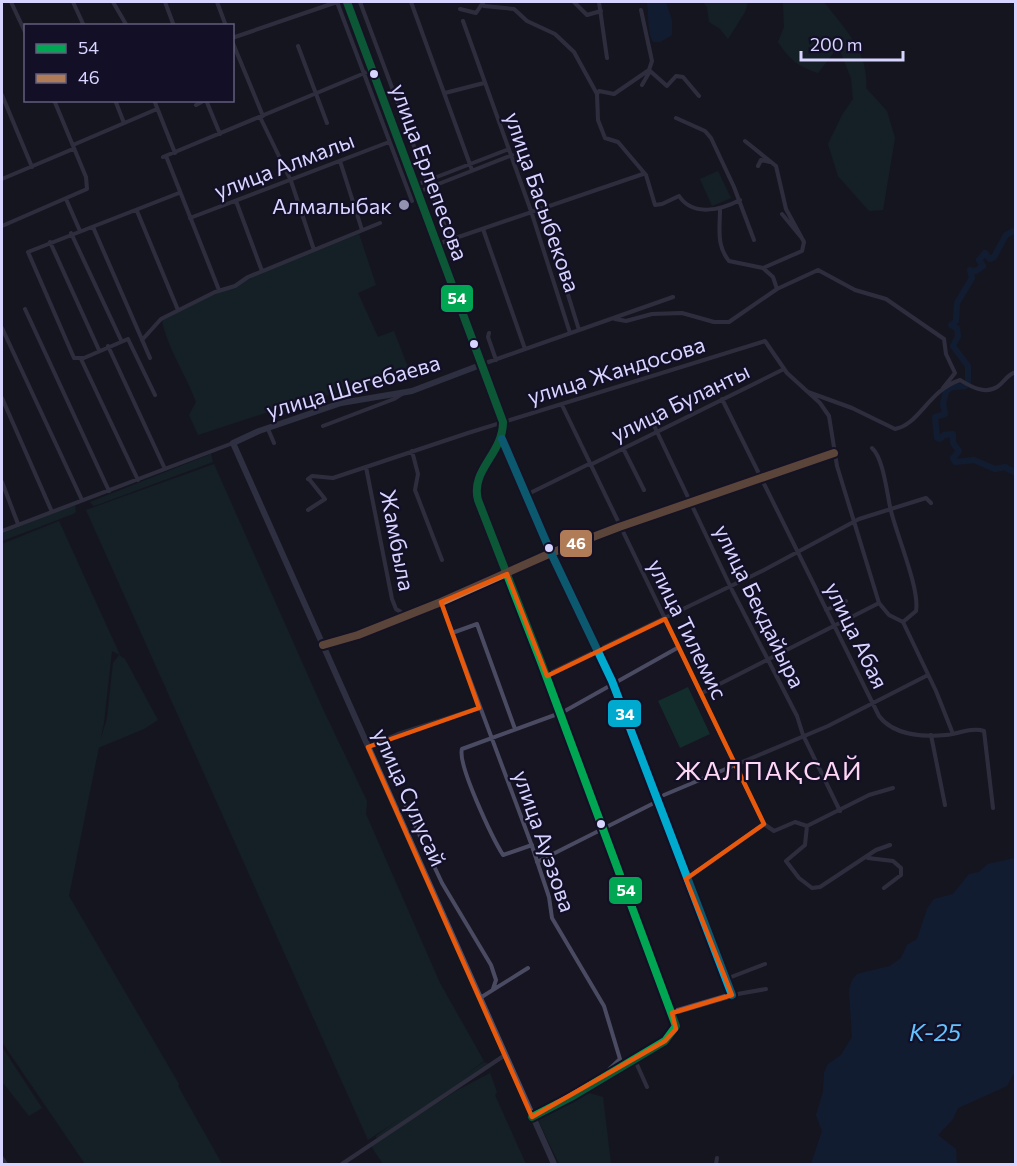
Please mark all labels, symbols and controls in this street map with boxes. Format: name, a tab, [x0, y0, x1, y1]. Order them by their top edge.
legend	[24, 24, 234, 102]
scale bar	[801, 24, 903, 62]
text: 200 m	[810, 33, 863, 55]
text: 54	[78, 36, 99, 58]
text: 46	[78, 66, 100, 88]
unlabelled marker	[368, 68, 380, 80]
street label: улица Ерлепесова	[386, 80, 474, 264]
street label: улица Басыбекова	[499, 108, 587, 296]
street label: улица Алмалы	[210, 126, 358, 204]
place label: Алмалыбак	[272, 192, 392, 219]
marker: Алмалыбак	[397, 198, 411, 212]
line badge: 54	[440, 284, 474, 313]
text: 54	[447, 288, 467, 307]
street label: улица Жандосова	[524, 330, 708, 410]
unlabelled marker	[468, 338, 480, 350]
street label: улица Шегебаева	[263, 348, 443, 424]
street label: улица Буланты	[606, 357, 754, 447]
street label: Жамбыла	[375, 487, 421, 593]
street label: улица Бекдайыра	[709, 520, 811, 692]
line badge: 46	[559, 529, 593, 558]
text: 46	[566, 533, 586, 552]
unlabelled marker	[543, 542, 555, 554]
street label: улица Тилемис	[642, 554, 734, 704]
street label: улица Абая	[820, 577, 894, 693]
line badge: 34	[607, 699, 642, 728]
text: 34	[615, 704, 635, 723]
street label: улица Сулусай	[368, 724, 452, 870]
district label: ЖАЛПАҚСАЙ	[675, 754, 863, 785]
street label: улица Ауэзова	[508, 767, 582, 915]
unlabelled marker	[595, 818, 607, 830]
line badge: 54	[608, 876, 643, 905]
text: 54	[616, 880, 636, 899]
water label: К-25	[909, 1017, 961, 1046]

